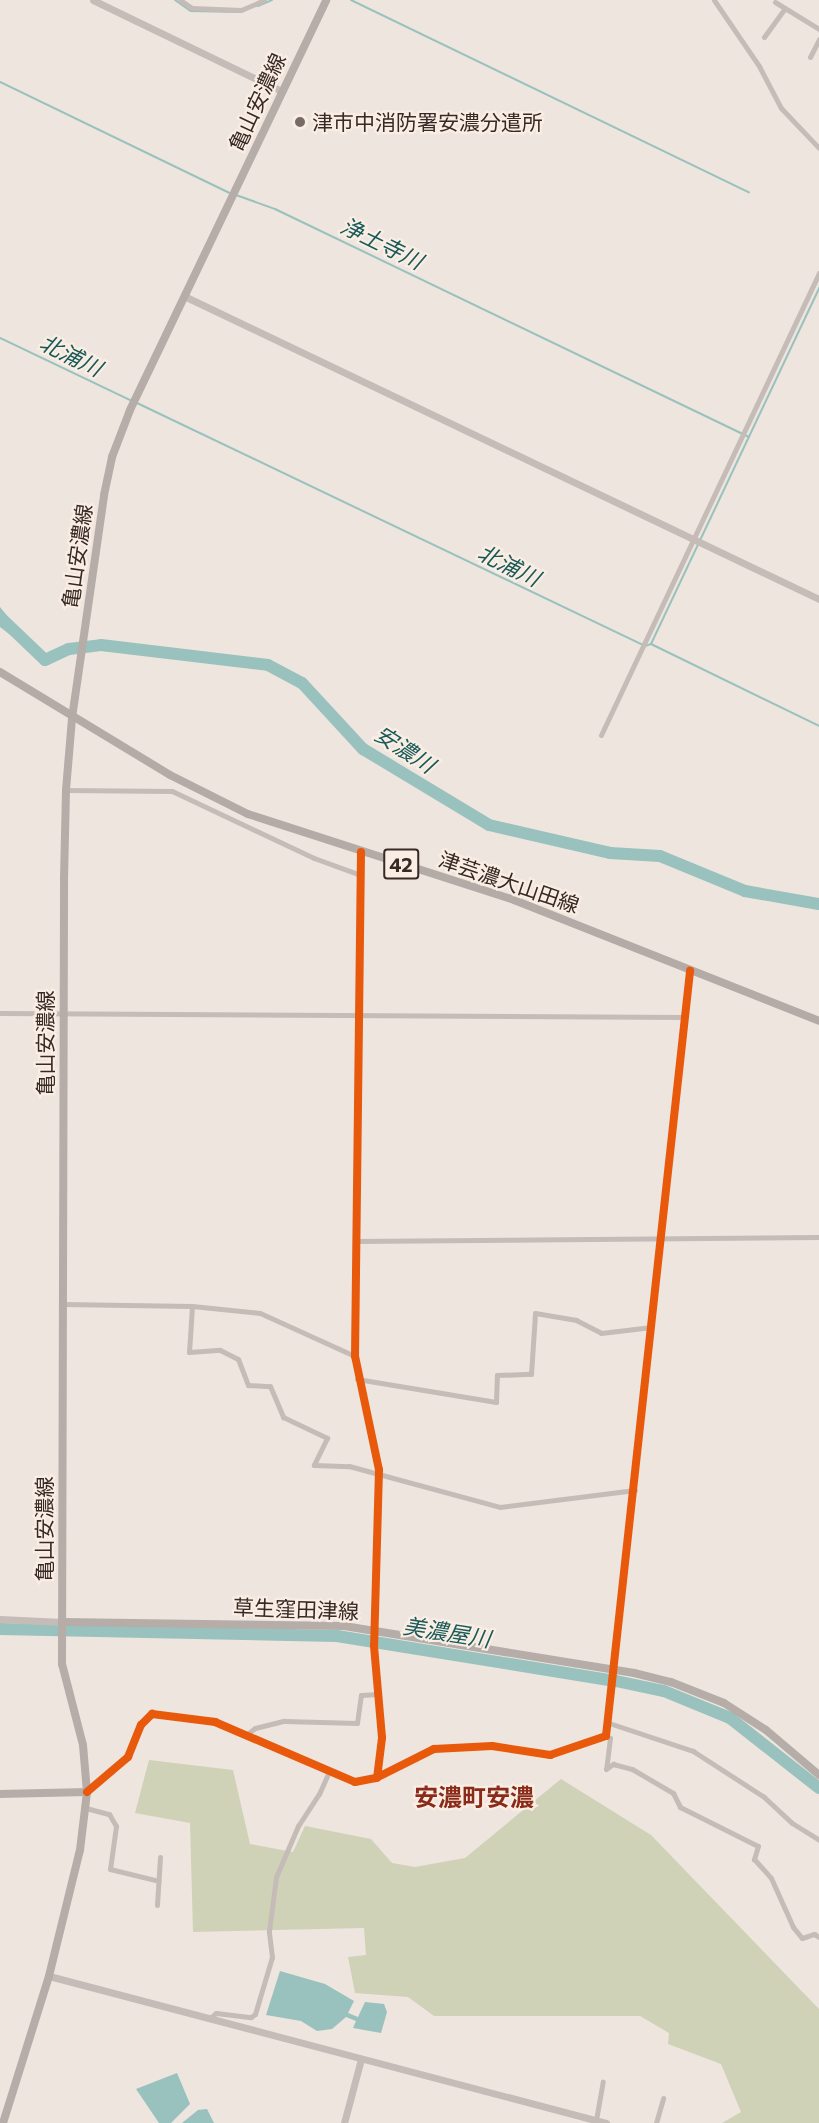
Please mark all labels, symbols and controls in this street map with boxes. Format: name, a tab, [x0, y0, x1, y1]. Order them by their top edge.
street label: 亀山安濃線	[223, 49, 291, 155]
place label: 津市中消防署安濃分遣所	[312, 109, 543, 135]
marker: 津市中消防署安濃分遣所	[293, 115, 307, 129]
water label: 浄土寺川	[337, 212, 427, 274]
water label: 北浦川	[36, 329, 106, 381]
street label: 亀山安濃線	[57, 502, 97, 610]
water label: 北浦川	[474, 539, 544, 591]
water label: 安濃川	[370, 720, 440, 778]
street label: 津芸濃大山田線	[435, 846, 583, 918]
road number: 42	[383, 847, 419, 881]
street label: 亀山安濃線	[32, 991, 58, 1095]
street label: 亀山安濃線	[31, 1477, 57, 1581]
street label: 草生窪田津線	[233, 1594, 359, 1624]
water label: 美濃屋川	[401, 1612, 493, 1652]
district label: 安濃町安濃	[414, 1783, 534, 1811]

